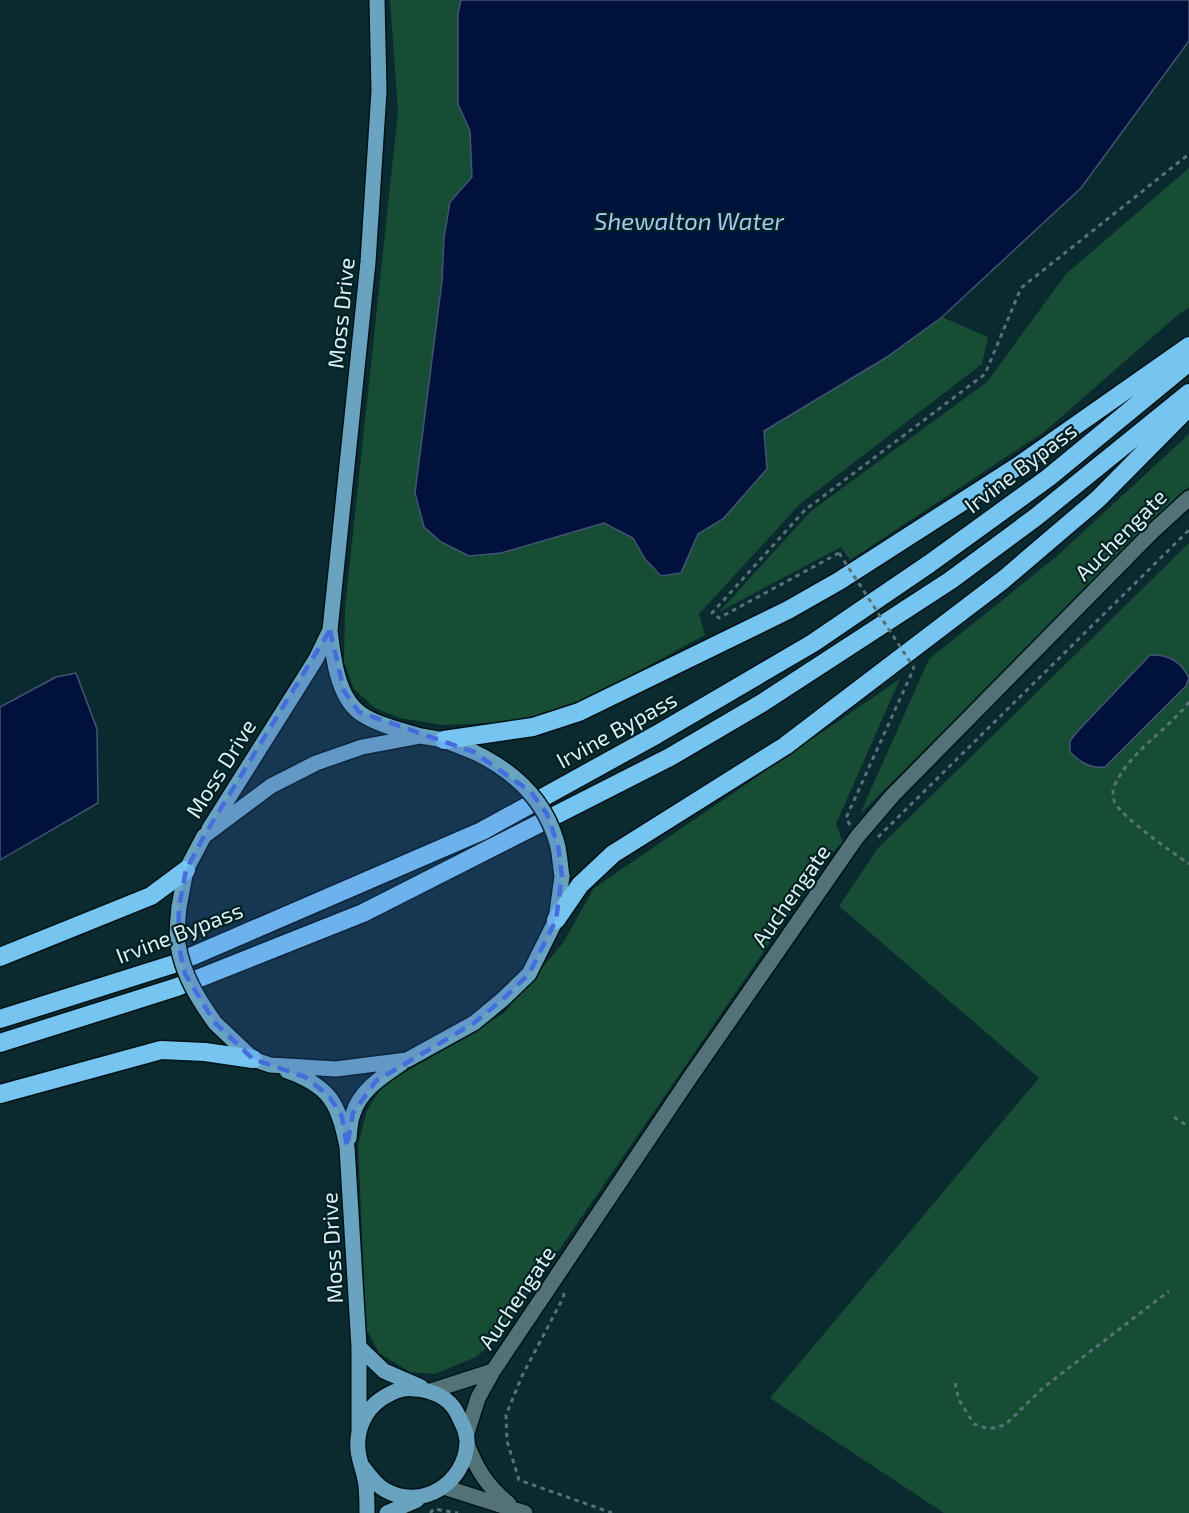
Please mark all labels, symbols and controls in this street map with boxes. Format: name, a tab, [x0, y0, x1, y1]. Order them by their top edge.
water label: Shewalton Water	[594, 206, 784, 235]
street label: Moss Drive	[321, 256, 359, 370]
street label: Irvine Bypass	[959, 416, 1081, 518]
street label: Auchengate	[1069, 483, 1171, 585]
street label: Irvine Bypass	[551, 685, 681, 773]
street label: Moss Drive	[179, 714, 261, 822]
street label: Auchengate	[745, 839, 835, 951]
street label: Irvine Bypass	[112, 896, 246, 968]
street label: Moss Drive	[315, 1192, 347, 1304]
street label: Auchengate	[472, 1240, 560, 1354]

